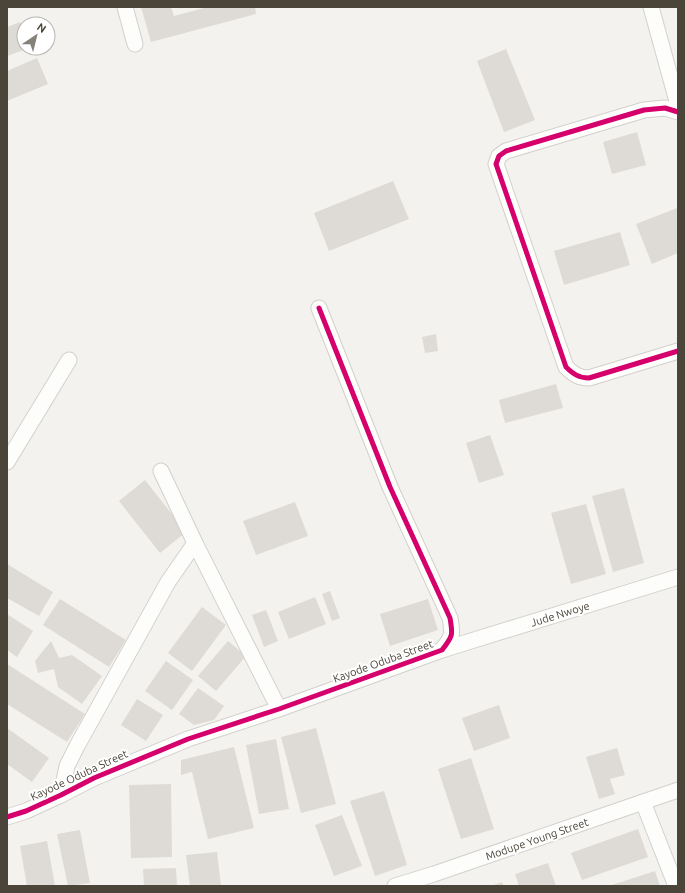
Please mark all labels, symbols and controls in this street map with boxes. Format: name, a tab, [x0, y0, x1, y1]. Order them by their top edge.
north arrow	[16, 16, 56, 56]
text: N	[35, 21, 49, 35]
street label: Jude Nwoye	[529, 599, 591, 629]
street label: Kayode Oduba Street	[331, 637, 435, 685]
street label: Kayode Oduba Street	[29, 747, 130, 803]
street label: Modupe Young Street	[484, 815, 591, 862]

